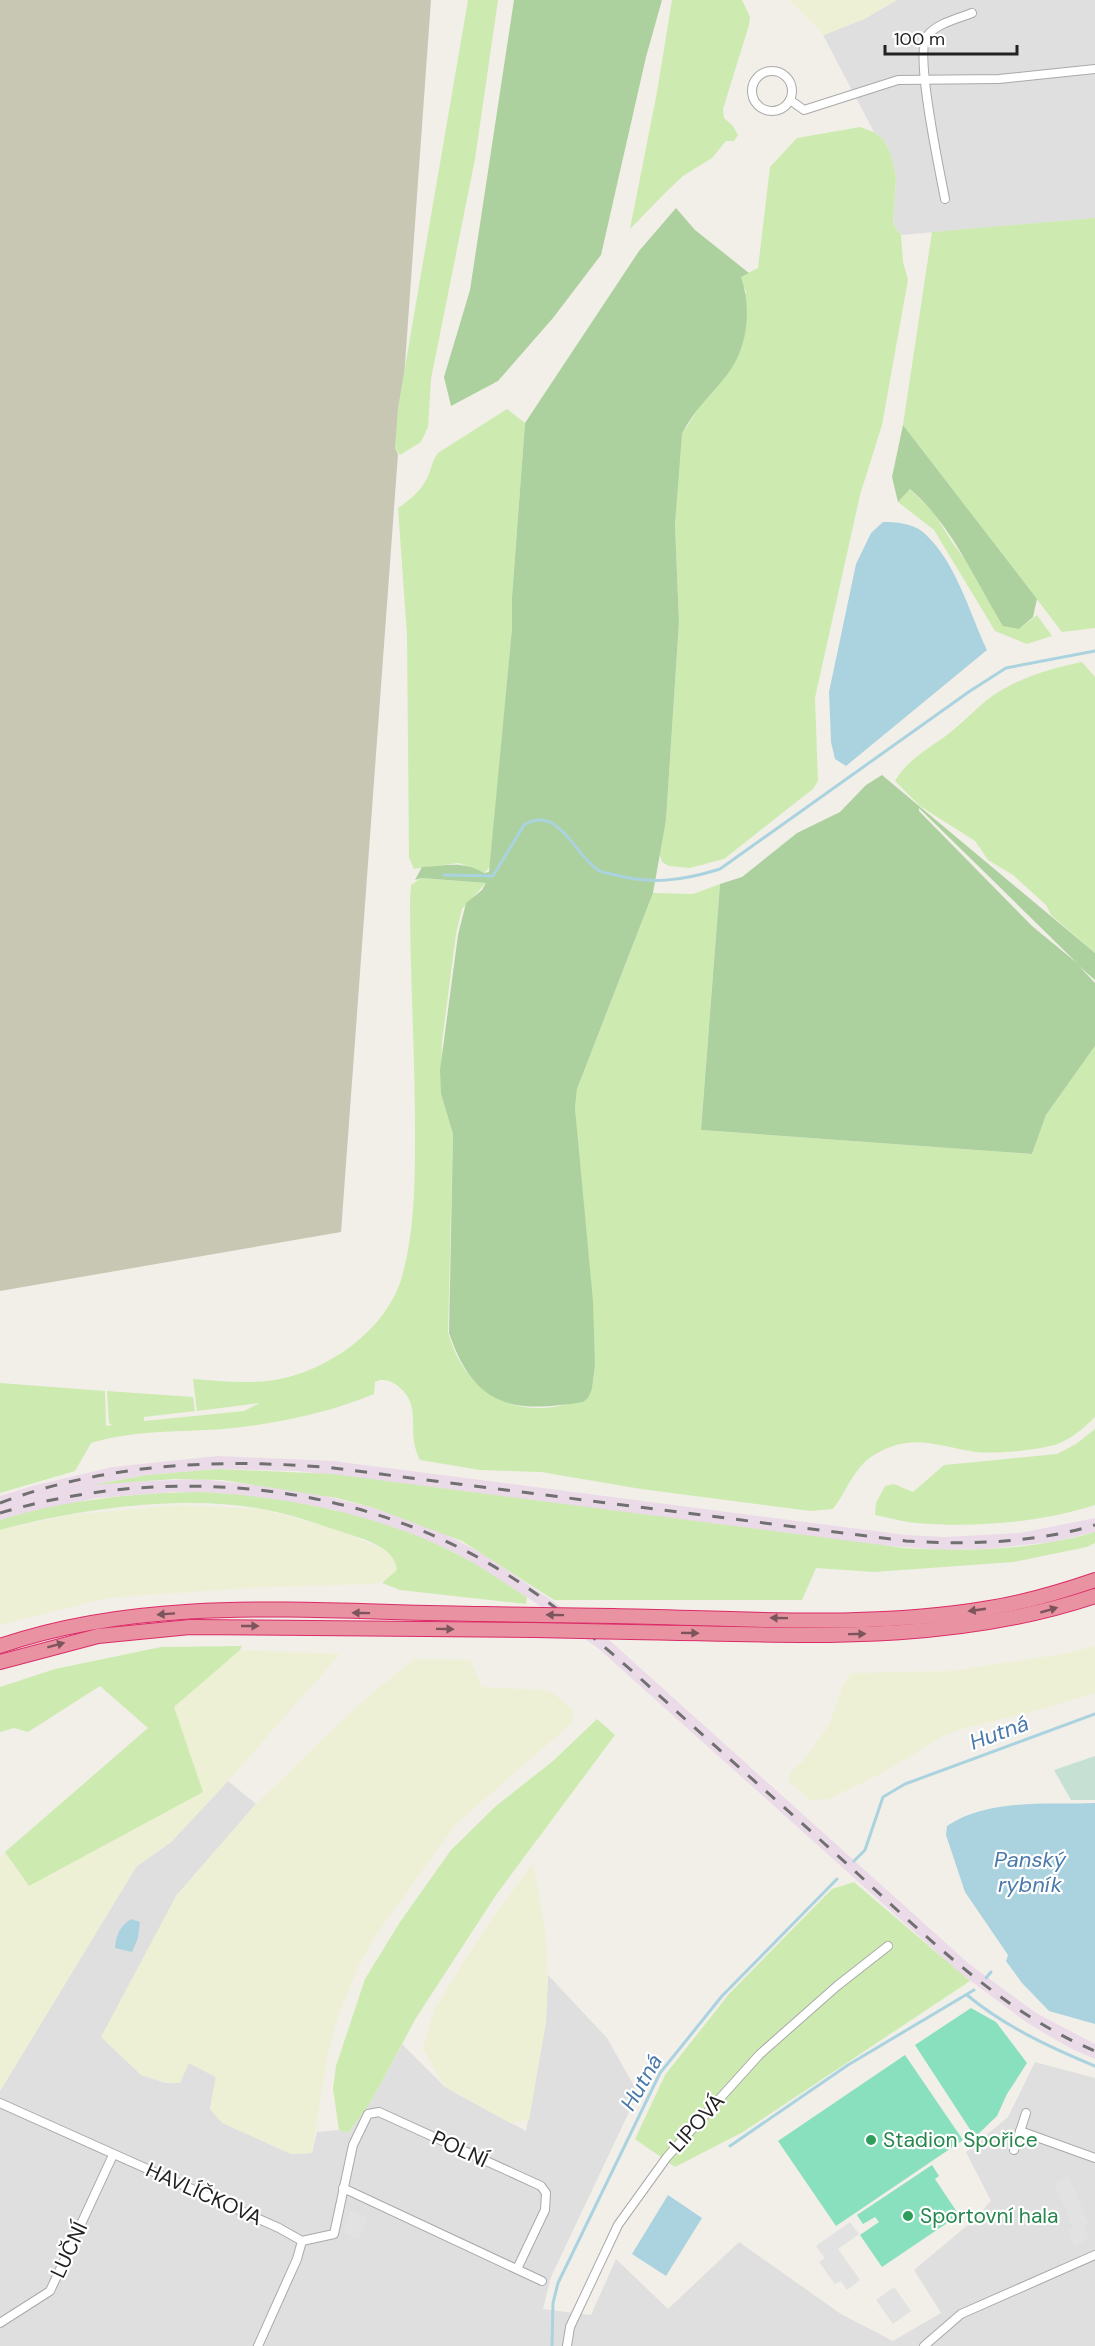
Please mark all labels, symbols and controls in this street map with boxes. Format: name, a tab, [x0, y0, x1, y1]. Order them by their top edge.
scale bar	[885, 18, 1017, 56]
text: 100 m	[894, 27, 945, 51]
one-way arrow	[1040, 1604, 1059, 1614]
one-way arrow	[968, 1605, 987, 1615]
one-way arrow	[352, 1608, 371, 1618]
one-way arrow	[157, 1609, 176, 1619]
one-way arrow	[545, 1611, 564, 1620]
one-way arrow	[770, 1614, 789, 1623]
one-way arrow	[240, 1621, 259, 1631]
one-way arrow	[435, 1624, 454, 1634]
one-way arrow	[680, 1628, 699, 1637]
one-way arrow	[847, 1629, 866, 1639]
one-way arrow	[47, 1640, 65, 1650]
water label: Hutná	[966, 1708, 1033, 1757]
water label: Panský rybník	[994, 1845, 1067, 1899]
water label: Hutná	[614, 2049, 669, 2116]
street label: LIPOVÁ	[663, 2088, 731, 2158]
street label: POLNÍ	[427, 2124, 493, 2174]
place label: Stadion Spořice	[883, 2126, 1038, 2154]
marker: Stadion Spořice	[864, 2133, 878, 2147]
street label: HAVLÍČKOVA	[142, 2156, 267, 2232]
place label: Sportovní hala	[920, 2202, 1058, 2230]
marker: Sportovní hala	[901, 2209, 915, 2223]
street label: LUČNÍ	[44, 2217, 94, 2283]

